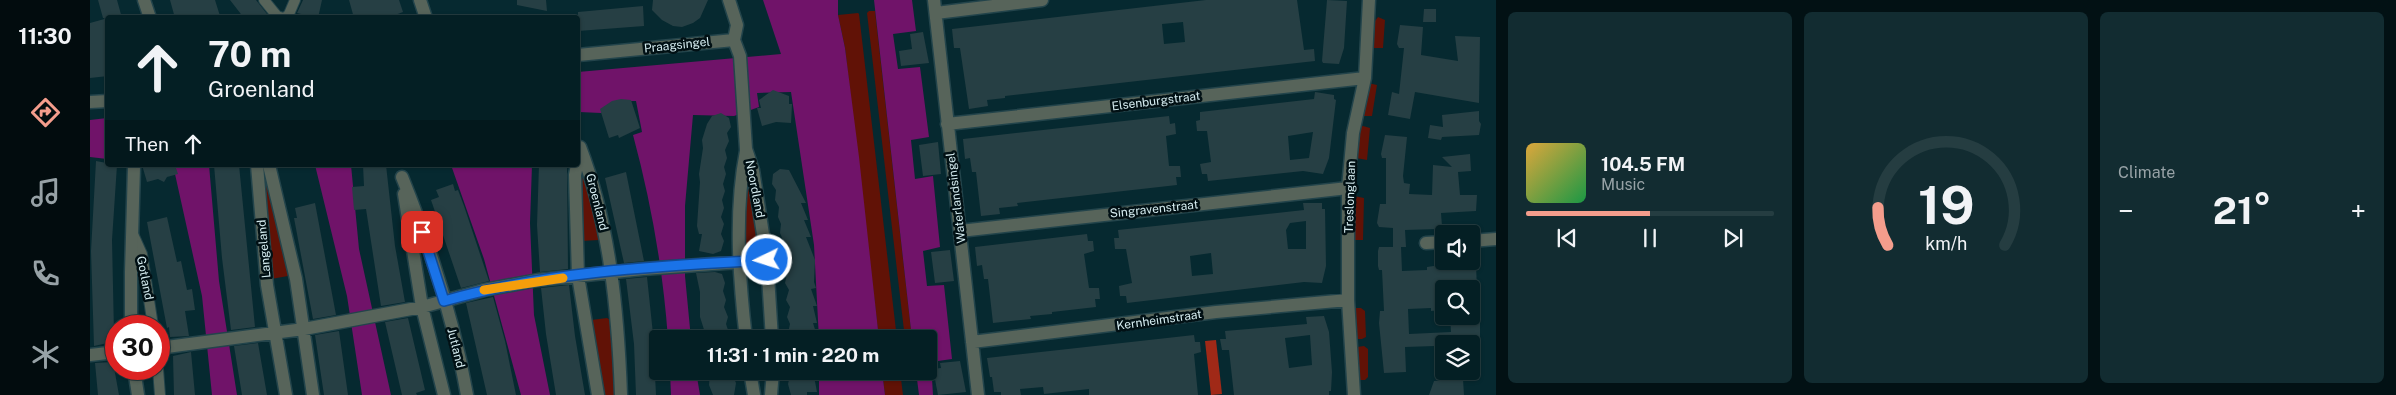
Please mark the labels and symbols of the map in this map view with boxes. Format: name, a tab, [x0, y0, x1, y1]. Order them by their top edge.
street label: Praagsingel	[643, 35, 711, 55]
street label: Elsenburgstraat	[1111, 89, 1201, 113]
street label: Waterlandsingel	[943, 151, 969, 244]
street label: Noordland	[743, 159, 767, 219]
street label: Treslonglaan	[1342, 160, 1358, 233]
street label: Groenland	[583, 172, 611, 232]
street label: Singravenstraat	[1109, 197, 1199, 221]
pin	[401, 211, 443, 253]
street label: Langeland	[254, 219, 274, 279]
position arrow	[740, 233, 792, 285]
street label: Gotland	[134, 255, 156, 301]
street label: Kernheimstraat	[1115, 307, 1203, 333]
speed limit sign: 30	[105, 315, 170, 380]
street label: Jutland	[444, 327, 468, 369]

